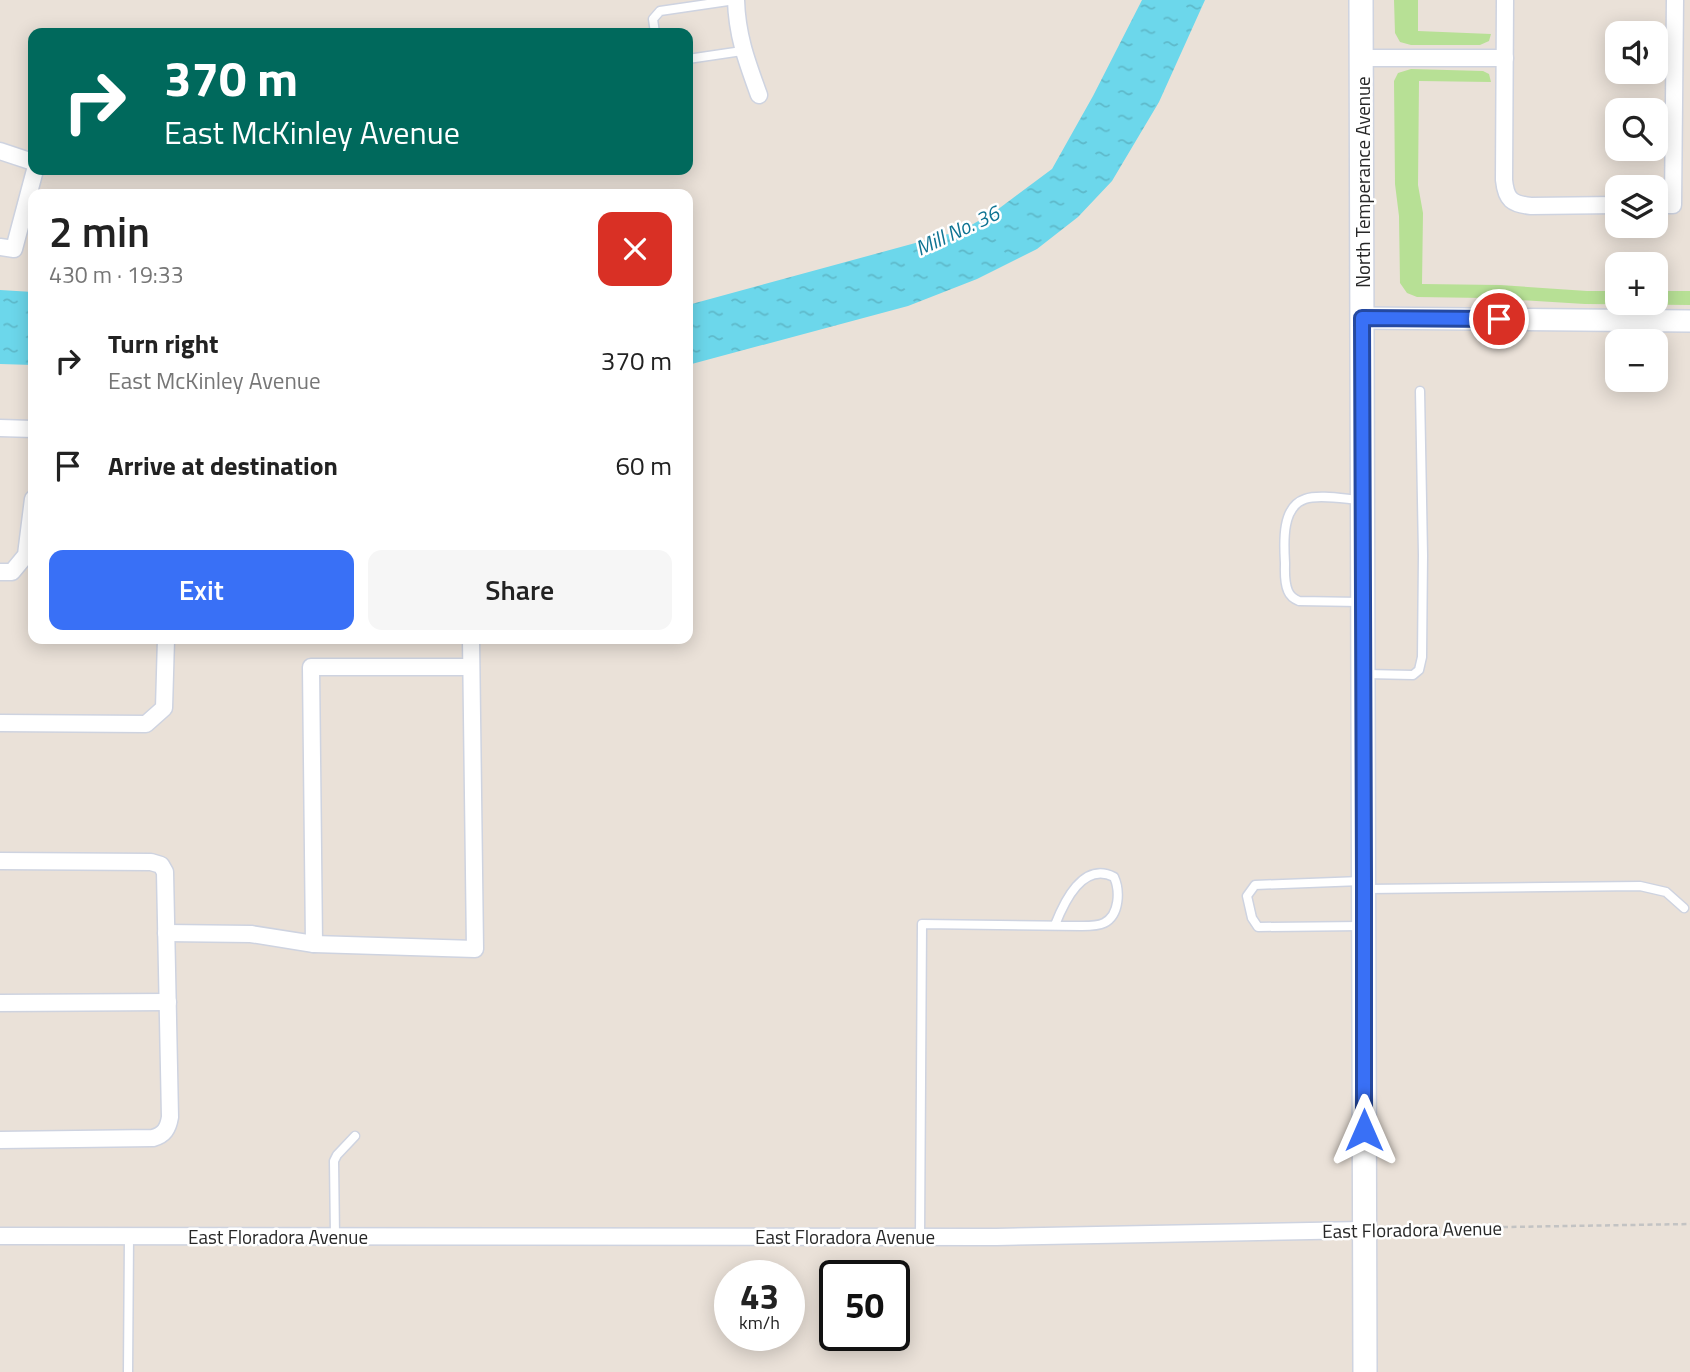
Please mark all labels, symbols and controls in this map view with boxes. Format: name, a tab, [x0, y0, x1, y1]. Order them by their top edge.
map controls	[1605, 21, 1668, 392]
button: sound	[1605, 21, 1668, 84]
text: 370 m	[164, 40, 298, 115]
icon: right	[49, 56, 140, 147]
street label: North Temperance Avenue	[1348, 76, 1377, 288]
button: search	[1605, 98, 1668, 161]
text: East McKinley Avenue	[164, 108, 460, 156]
button: layers	[1605, 175, 1668, 238]
water label: Mill No. 36	[910, 196, 1006, 263]
text: 2 min	[49, 199, 150, 263]
button: close	[598, 212, 672, 286]
button: +	[1605, 252, 1668, 315]
text: 430 m · 19:33	[49, 257, 184, 292]
pin	[1469, 289, 1529, 349]
icon: arrive	[1480, 300, 1518, 338]
text: Turn right	[108, 324, 219, 363]
button: −	[1605, 329, 1668, 392]
text: 370 m	[601, 341, 672, 380]
icon: right	[49, 342, 87, 380]
text: East McKinley Avenue	[108, 363, 321, 398]
text: Arrive at destination	[108, 446, 338, 485]
text: 60 m	[615, 446, 672, 485]
icon: arrive	[49, 447, 87, 485]
button: Exit	[49, 550, 354, 630]
button: Share	[368, 550, 672, 630]
position arrow	[1327, 1093, 1401, 1167]
street label: East Floradora Avenue	[1322, 1213, 1502, 1245]
street label: East Floradora Avenue	[188, 1222, 368, 1251]
street label: East Floradora Avenue	[755, 1222, 935, 1251]
speed limit sign: 50	[819, 1260, 910, 1351]
text: 43	[740, 1269, 779, 1323]
text: km/h	[739, 1309, 780, 1336]

